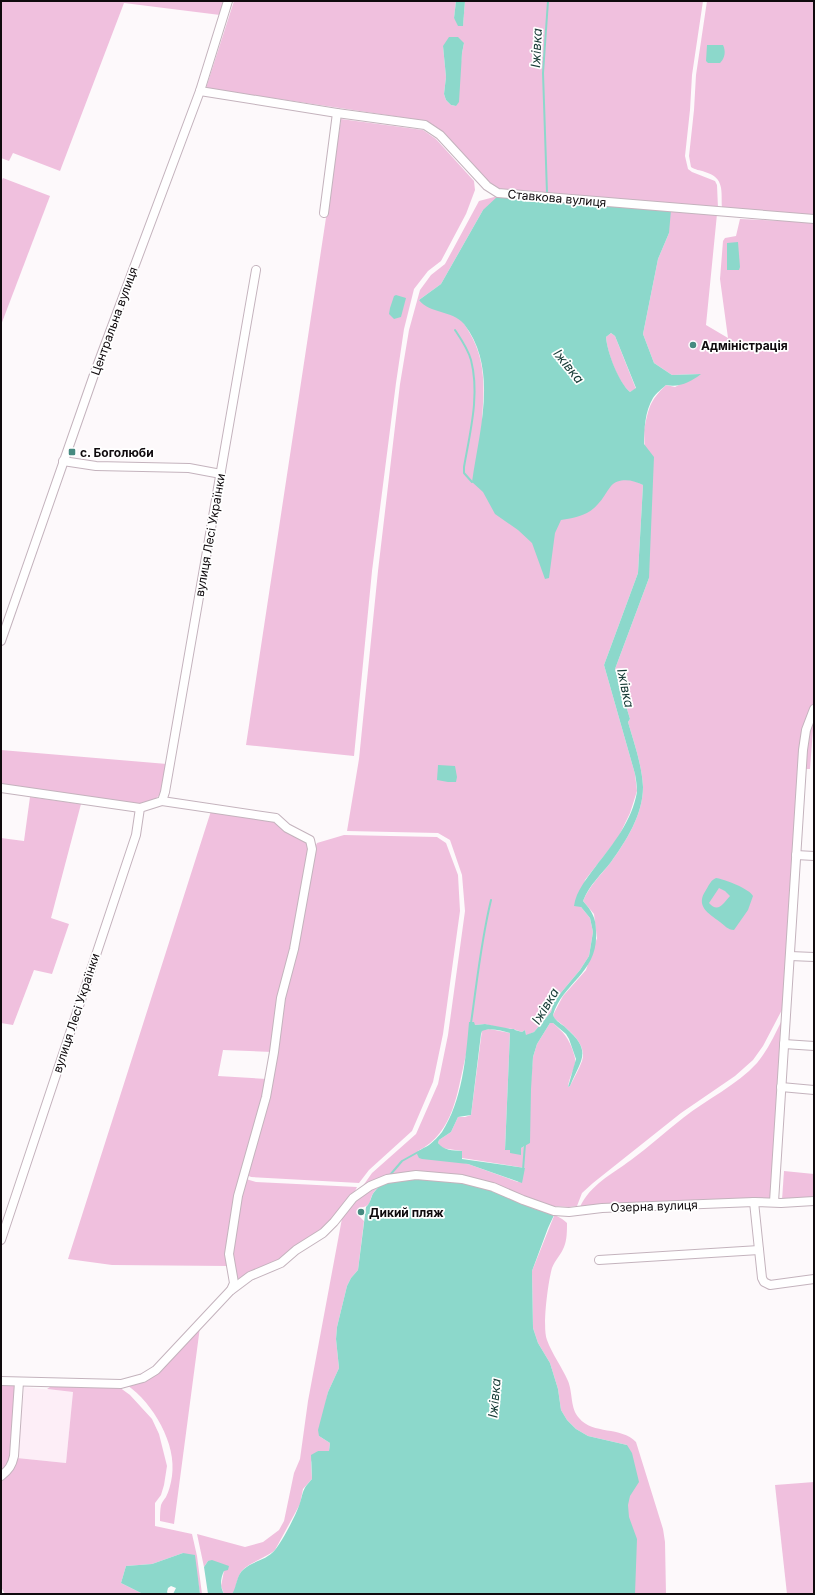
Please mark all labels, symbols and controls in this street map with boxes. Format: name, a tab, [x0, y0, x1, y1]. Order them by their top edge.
water label: Іжівка	[527, 28, 545, 68]
street label: Ставкова вулиця	[507, 186, 607, 210]
street label: Центральна вулиця	[87, 265, 141, 377]
place label: Адміністрація	[701, 338, 788, 353]
marker: Адміністрація	[688, 340, 698, 350]
water label: Іжівка	[550, 346, 588, 386]
place label: с. Боголюби	[80, 445, 154, 460]
marker: с. Боголюби	[67, 447, 77, 457]
street label: вулиця Лесі Українки	[192, 472, 228, 598]
water label: Іжівка	[614, 667, 638, 709]
street label: вулиця Лесі Українки	[50, 951, 102, 1075]
water label: Іжівка	[528, 985, 562, 1027]
street label: Озерна вулиця	[610, 1197, 698, 1215]
place label: Дикий пляж	[369, 1205, 444, 1220]
marker: Дикий пляж	[356, 1207, 366, 1217]
water label: Іжівка	[484, 1378, 504, 1418]

